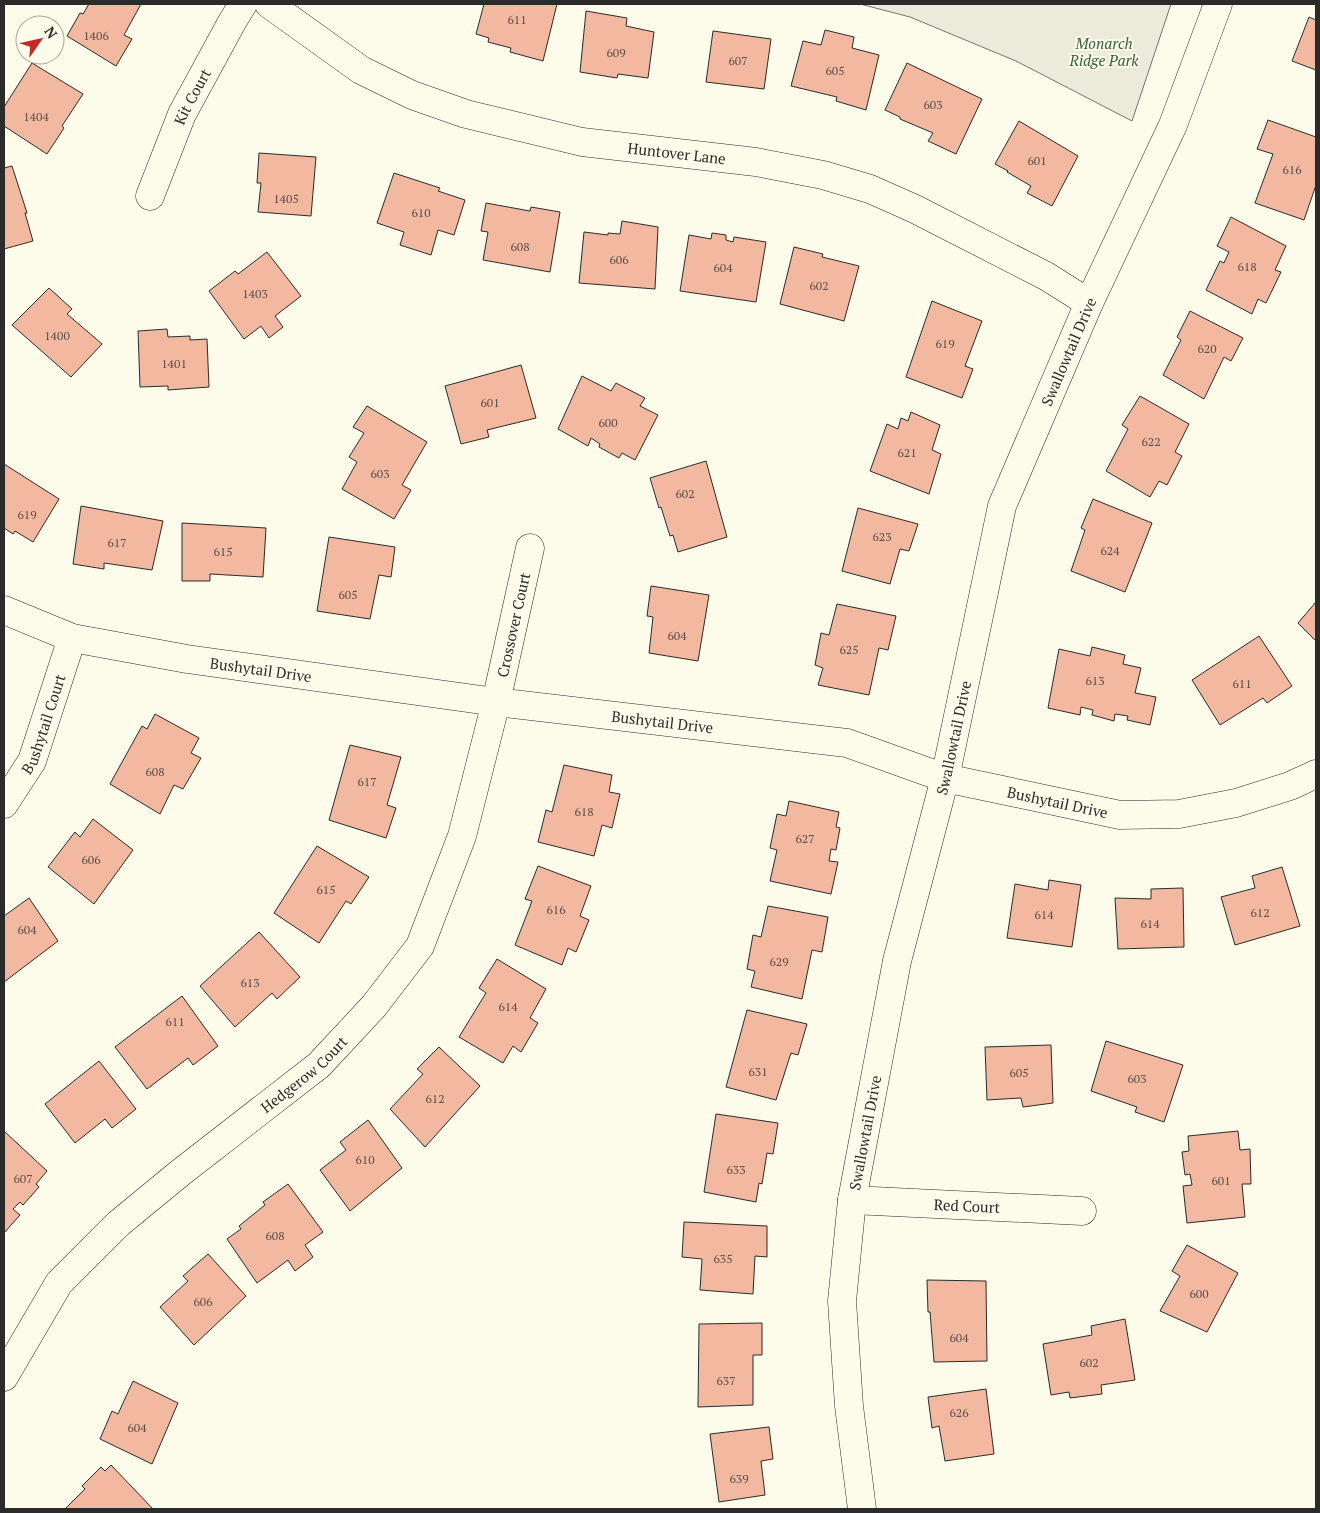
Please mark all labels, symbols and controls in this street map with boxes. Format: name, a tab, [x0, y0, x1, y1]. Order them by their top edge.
house number: 611	[507, 12, 527, 27]
north arrow	[15, 15, 65, 65]
text: N	[40, 23, 62, 42]
house number: 1406	[83, 28, 109, 43]
park label: Monarch Ridge Park	[1069, 33, 1139, 70]
house number: 609	[606, 45, 626, 60]
house number: 607	[728, 53, 748, 68]
house number: 605	[825, 63, 845, 78]
street label: Kit Court	[169, 64, 215, 127]
house number: 603	[923, 97, 943, 112]
house number: 1404	[23, 109, 49, 124]
street label: Huntover Lane	[627, 137, 727, 168]
house number: 601	[1027, 153, 1047, 168]
house number: 616	[1282, 162, 1302, 177]
house number: 1405	[273, 191, 299, 206]
house number: 610	[411, 205, 431, 220]
house number: 608	[510, 239, 530, 254]
house number: 606	[609, 252, 629, 267]
house number: 618	[1237, 259, 1257, 274]
house number: 604	[713, 260, 733, 275]
house number: 602	[809, 278, 829, 293]
house number: 1403	[242, 286, 268, 301]
street label: Swallowtail Drive	[1036, 294, 1100, 409]
house number: 1400	[44, 328, 70, 343]
house number: 619	[935, 336, 955, 351]
house number: 620	[1197, 341, 1217, 356]
house number: 1401	[161, 356, 187, 371]
house number: 601	[480, 395, 500, 410]
house number: 600	[598, 415, 618, 430]
house number: 622	[1141, 434, 1161, 449]
house number: 621	[897, 445, 917, 460]
house number: 603	[370, 466, 390, 481]
house number: 602	[675, 486, 695, 501]
house number: 619	[17, 507, 37, 522]
house number: 623	[872, 529, 892, 544]
house number: 617	[107, 535, 127, 550]
house number: 624	[1100, 543, 1120, 558]
house number: 615	[213, 544, 233, 559]
street label: Crossover Court	[492, 570, 534, 679]
house number: 605	[338, 587, 358, 602]
house number: 604	[667, 628, 687, 643]
house number: 625	[839, 642, 859, 657]
street label: Bushytail Drive	[209, 652, 313, 686]
street label: Bushytail Court	[16, 671, 70, 778]
house number: 613	[1085, 673, 1105, 688]
house number: 611	[1232, 676, 1252, 691]
street label: Swallowtail Drive	[931, 679, 975, 797]
street label: Bushytail Drive	[610, 706, 714, 737]
house number: 608	[145, 764, 165, 779]
house number: 617	[357, 774, 377, 789]
street label: Bushytail Drive	[1005, 781, 1110, 822]
house number: 618	[574, 804, 594, 819]
house number: 627	[795, 831, 815, 846]
house number: 606	[81, 852, 101, 867]
house number: 615	[316, 882, 336, 897]
house number: 616	[546, 902, 566, 917]
house number: 612	[1250, 905, 1270, 920]
house number: 614	[1034, 907, 1054, 922]
house number: 614	[1140, 916, 1160, 931]
house number: 604	[17, 922, 37, 937]
house number: 629	[769, 954, 789, 969]
house number: 613	[240, 975, 260, 990]
house number: 614	[498, 999, 518, 1014]
house number: 611	[165, 1014, 185, 1029]
street label: Hedgerow Court	[256, 1031, 351, 1117]
house number: 631	[748, 1064, 768, 1079]
house number: 605	[1009, 1065, 1029, 1080]
house number: 603	[1127, 1071, 1147, 1086]
street label: Swallowtail Drive	[844, 1074, 885, 1192]
house number: 612	[425, 1091, 445, 1106]
house number: 610	[355, 1152, 375, 1167]
house number: 633	[726, 1162, 746, 1177]
house number: 607	[13, 1171, 33, 1186]
house number: 601	[1211, 1173, 1231, 1188]
street label: Red Court	[933, 1194, 1001, 1217]
house number: 608	[265, 1228, 285, 1243]
house number: 635	[713, 1251, 733, 1266]
house number: 600	[1189, 1286, 1209, 1301]
house number: 606	[193, 1294, 213, 1309]
house number: 604	[949, 1330, 969, 1345]
house number: 602	[1079, 1355, 1099, 1370]
house number: 637	[716, 1373, 736, 1388]
house number: 626	[949, 1405, 969, 1420]
house number: 604	[127, 1420, 147, 1435]
house number: 639	[729, 1471, 749, 1486]

